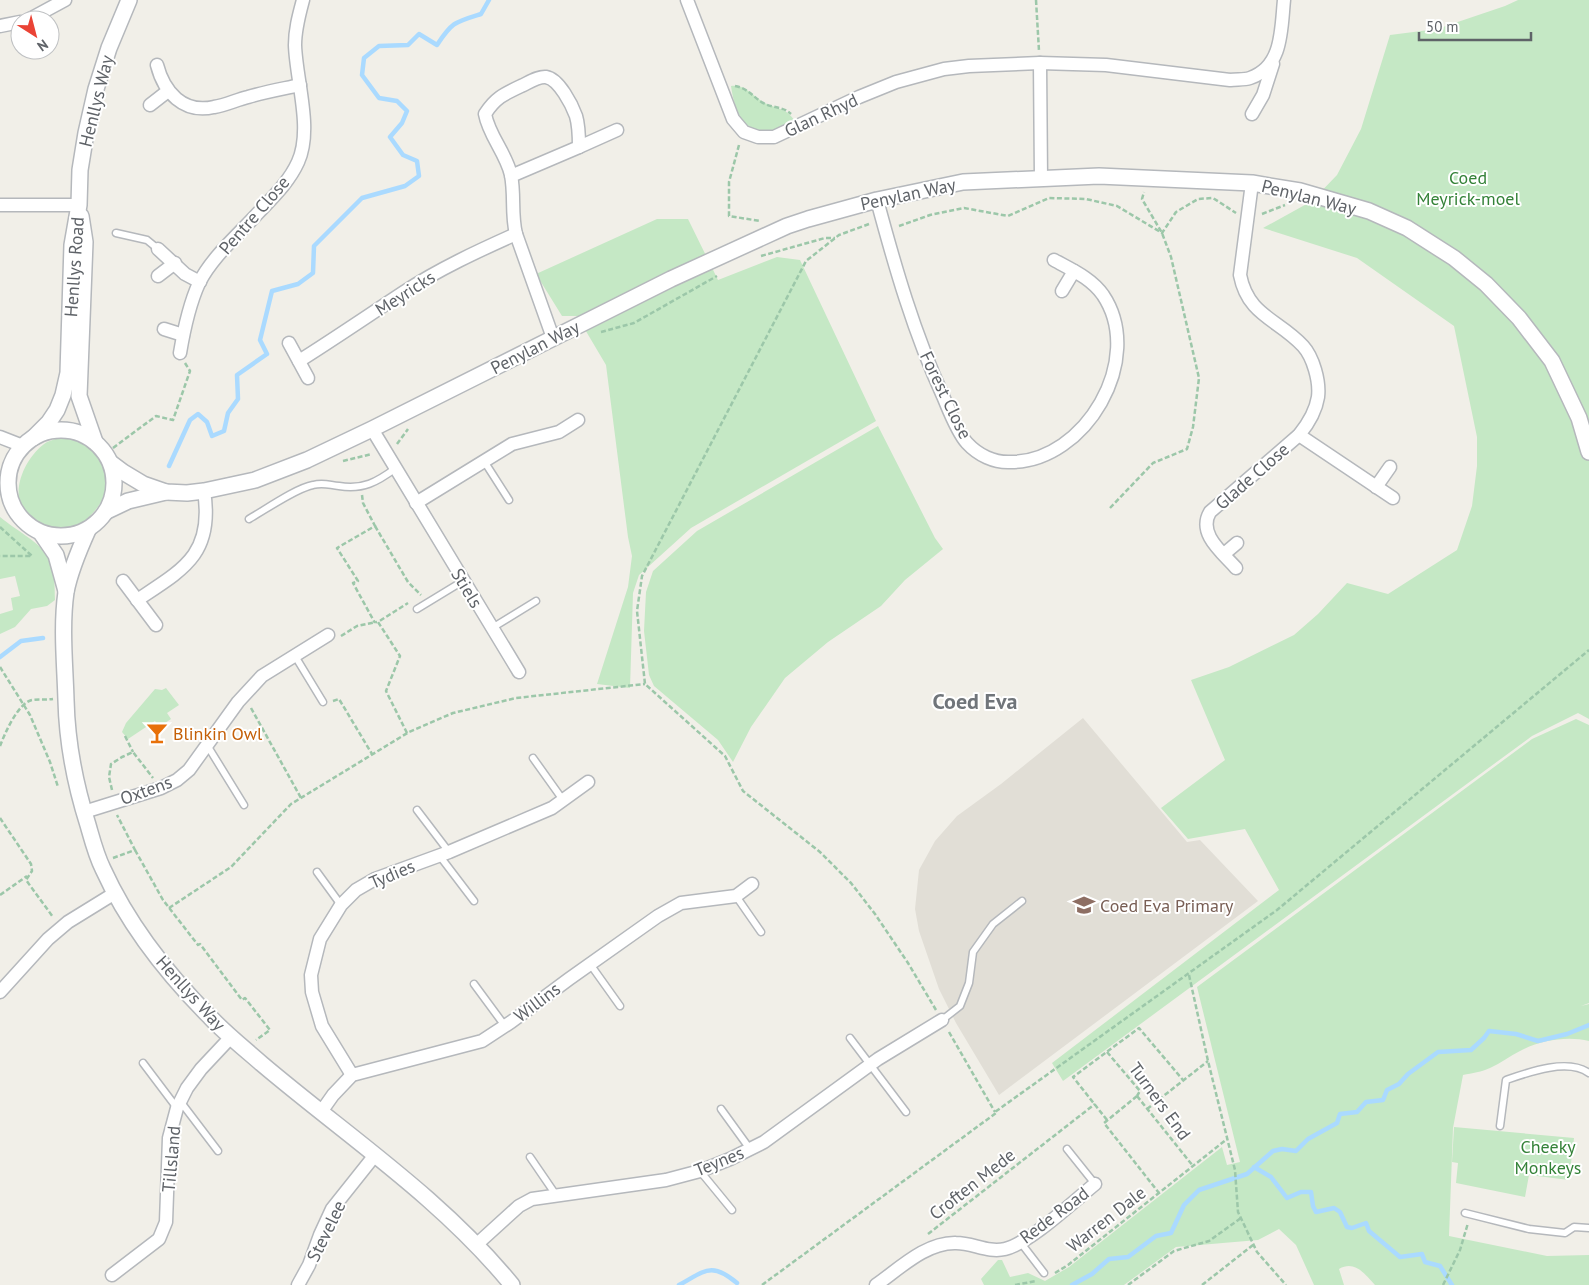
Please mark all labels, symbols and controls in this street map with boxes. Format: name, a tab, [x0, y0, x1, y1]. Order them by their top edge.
north arrow	[10, 10, 60, 60]
scale bar	[1419, 10, 1532, 42]
text: 50 m	[1426, 17, 1459, 36]
text: N	[34, 36, 52, 56]
street label: Henllys Way	[74, 52, 119, 149]
street label: Glan Rhyd	[781, 88, 861, 142]
park label: Coed Meyrick-moel	[1416, 166, 1520, 210]
street label: Pentre Close	[214, 171, 294, 259]
street label: Penylan Way	[858, 173, 958, 215]
street label: Penylan Way	[1259, 174, 1359, 220]
street label: Henllys Road	[59, 216, 89, 318]
street label: Meyricks	[371, 265, 439, 321]
street label: Penylan Way	[487, 315, 584, 379]
street label: Forest Close	[915, 347, 977, 443]
street label: Glade Close	[1210, 438, 1294, 514]
street label: Stiels	[446, 564, 488, 612]
district label: Coed Eva	[933, 687, 1017, 715]
bar icon: Blinkin Owl	[144, 720, 170, 746]
place label: Blinkin Owl	[173, 722, 263, 745]
street label: Oxtens	[117, 770, 175, 810]
street label: Tydies	[366, 854, 418, 894]
school or university icon: Coed Eva Primary	[1071, 892, 1097, 918]
place label: Coed Eva Primary	[1100, 894, 1234, 917]
street label: Henllys Way	[151, 951, 231, 1036]
street label: Willins	[509, 977, 565, 1027]
street label: Turners End	[1124, 1058, 1196, 1144]
street label: Tillsland	[157, 1125, 185, 1193]
park label: Cheeky Monkeys	[1515, 1135, 1581, 1179]
street label: Teynes	[691, 1141, 747, 1181]
street label: Croften Mede	[924, 1143, 1020, 1225]
street label: Warren Dale	[1062, 1181, 1150, 1257]
street label: Rede Road	[1015, 1182, 1093, 1248]
street label: Stevelee	[301, 1197, 351, 1265]

